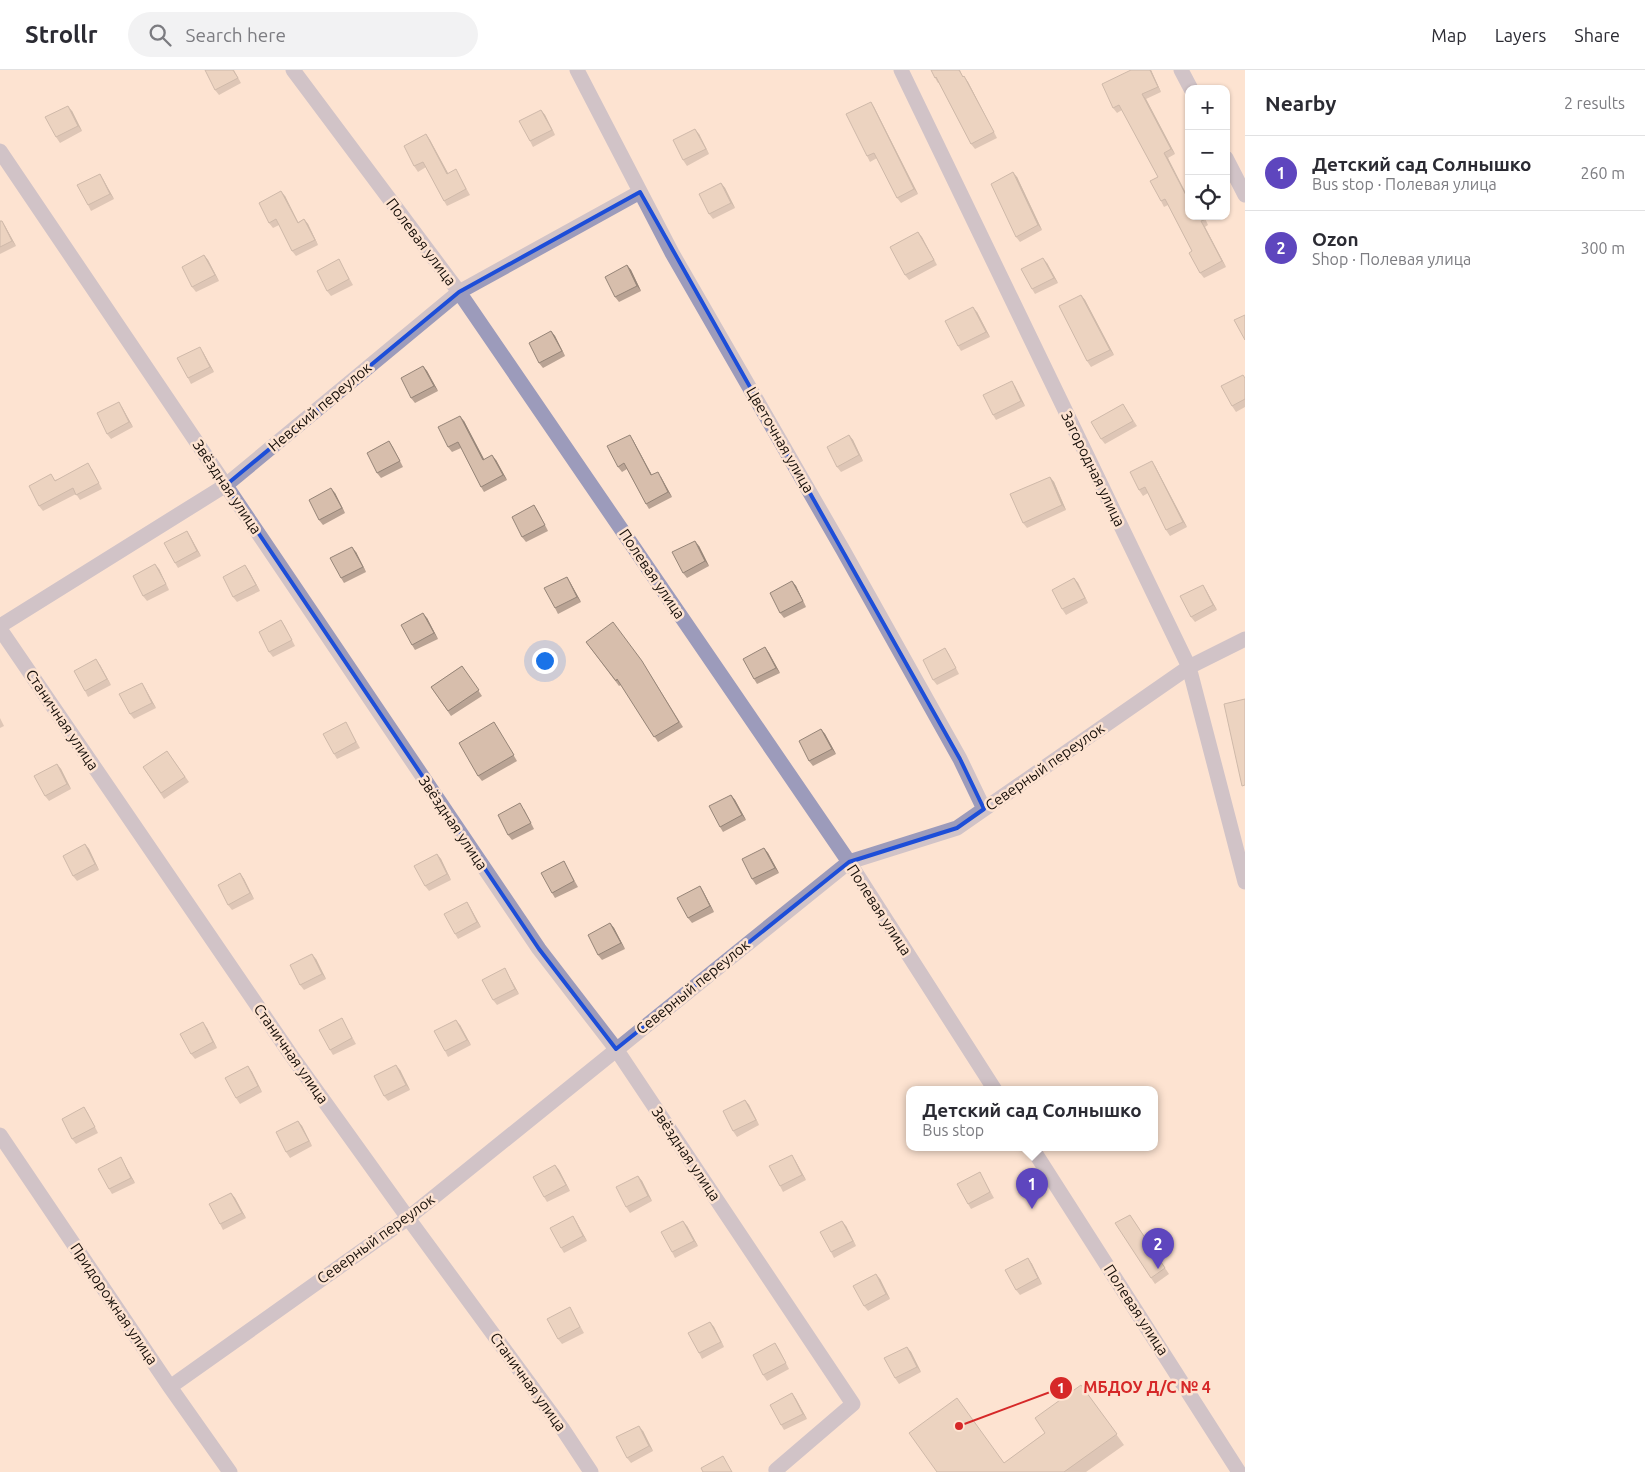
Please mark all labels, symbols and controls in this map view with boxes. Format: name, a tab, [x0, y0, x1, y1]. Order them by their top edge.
search box	[128, 12, 478, 57]
text: Strollr	[25, 21, 98, 48]
icon: search	[146, 21, 174, 49]
text: Search here	[186, 24, 286, 46]
text: Map	[1431, 25, 1467, 45]
text: Layers	[1495, 25, 1546, 45]
text: Share	[1574, 25, 1620, 45]
map controls	[1185, 85, 1230, 220]
button: +	[1185, 85, 1230, 130]
text: Nearby	[1265, 91, 1336, 115]
text: 2 results	[1564, 94, 1625, 112]
button: −	[1185, 130, 1230, 175]
text: Детский сад Солнышко	[1312, 153, 1531, 175]
text: 1	[1276, 164, 1286, 182]
text: 260 m	[1580, 164, 1625, 182]
button: locate	[1185, 175, 1230, 220]
text: Bus stop · Полевая улица	[1312, 175, 1497, 193]
street label: Полевая улица	[383, 195, 460, 289]
text: Ozon	[1312, 228, 1359, 250]
text: 2	[1276, 239, 1286, 257]
text: 300 m	[1580, 239, 1625, 257]
text: Shop · Полевая улица	[1312, 250, 1471, 268]
street label: Невский переулок	[265, 358, 375, 455]
street label: Цветочная улица	[743, 384, 818, 496]
street label: Загородная улица	[1058, 408, 1129, 529]
street label: Звёздная улица	[190, 436, 265, 537]
street label: Полевая улица	[616, 526, 689, 622]
your location	[532, 648, 558, 674]
street label: Станичная улица	[22, 666, 102, 773]
street label: Северный переулок	[982, 719, 1108, 814]
street label: Звёздная улица	[416, 772, 491, 873]
street label: Полевая улица	[844, 861, 915, 958]
street label: Северный переулок	[632, 935, 753, 1038]
street label: Станичная улица	[251, 1001, 332, 1107]
popup	[906, 1086, 1158, 1151]
text: Детский сад Солнышко	[922, 1099, 1142, 1121]
street label: Звёздная улица	[649, 1103, 724, 1204]
text: Bus stop	[922, 1121, 984, 1139]
pin: 1	[1016, 1168, 1048, 1209]
street label: Северный переулок	[314, 1190, 438, 1287]
pin: 2	[1142, 1228, 1174, 1269]
street label: Придорожная улица	[67, 1240, 161, 1368]
street label: Полевая улица	[1101, 1261, 1172, 1358]
street label: Станичная улица	[487, 1329, 570, 1434]
callout: МБДОУ Д/С № 4	[1048, 1372, 1221, 1403]
text: МБДОУ Д/С № 4	[1083, 1378, 1211, 1396]
text: 1	[1057, 1379, 1065, 1396]

